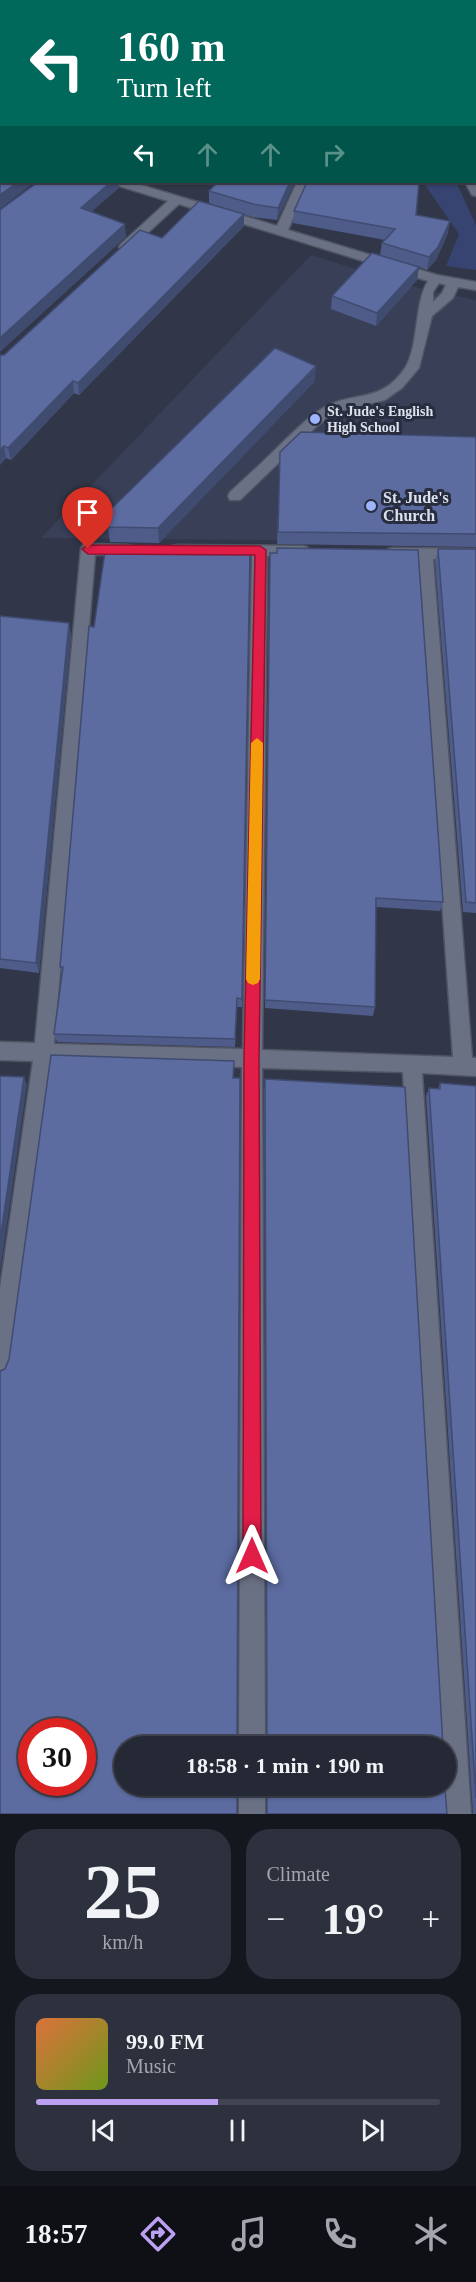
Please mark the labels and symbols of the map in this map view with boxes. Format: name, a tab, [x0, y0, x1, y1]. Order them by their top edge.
place label: St. Jude's English High School	[327, 404, 433, 435]
marker: St. Jude's English High School	[308, 412, 322, 426]
pin	[62, 487, 113, 549]
place label: St. Jude's Church	[383, 489, 449, 524]
marker: St. Jude's Church	[364, 499, 378, 513]
position arrow	[220, 1524, 284, 1588]
speed limit sign: 30	[18, 1718, 96, 1796]

